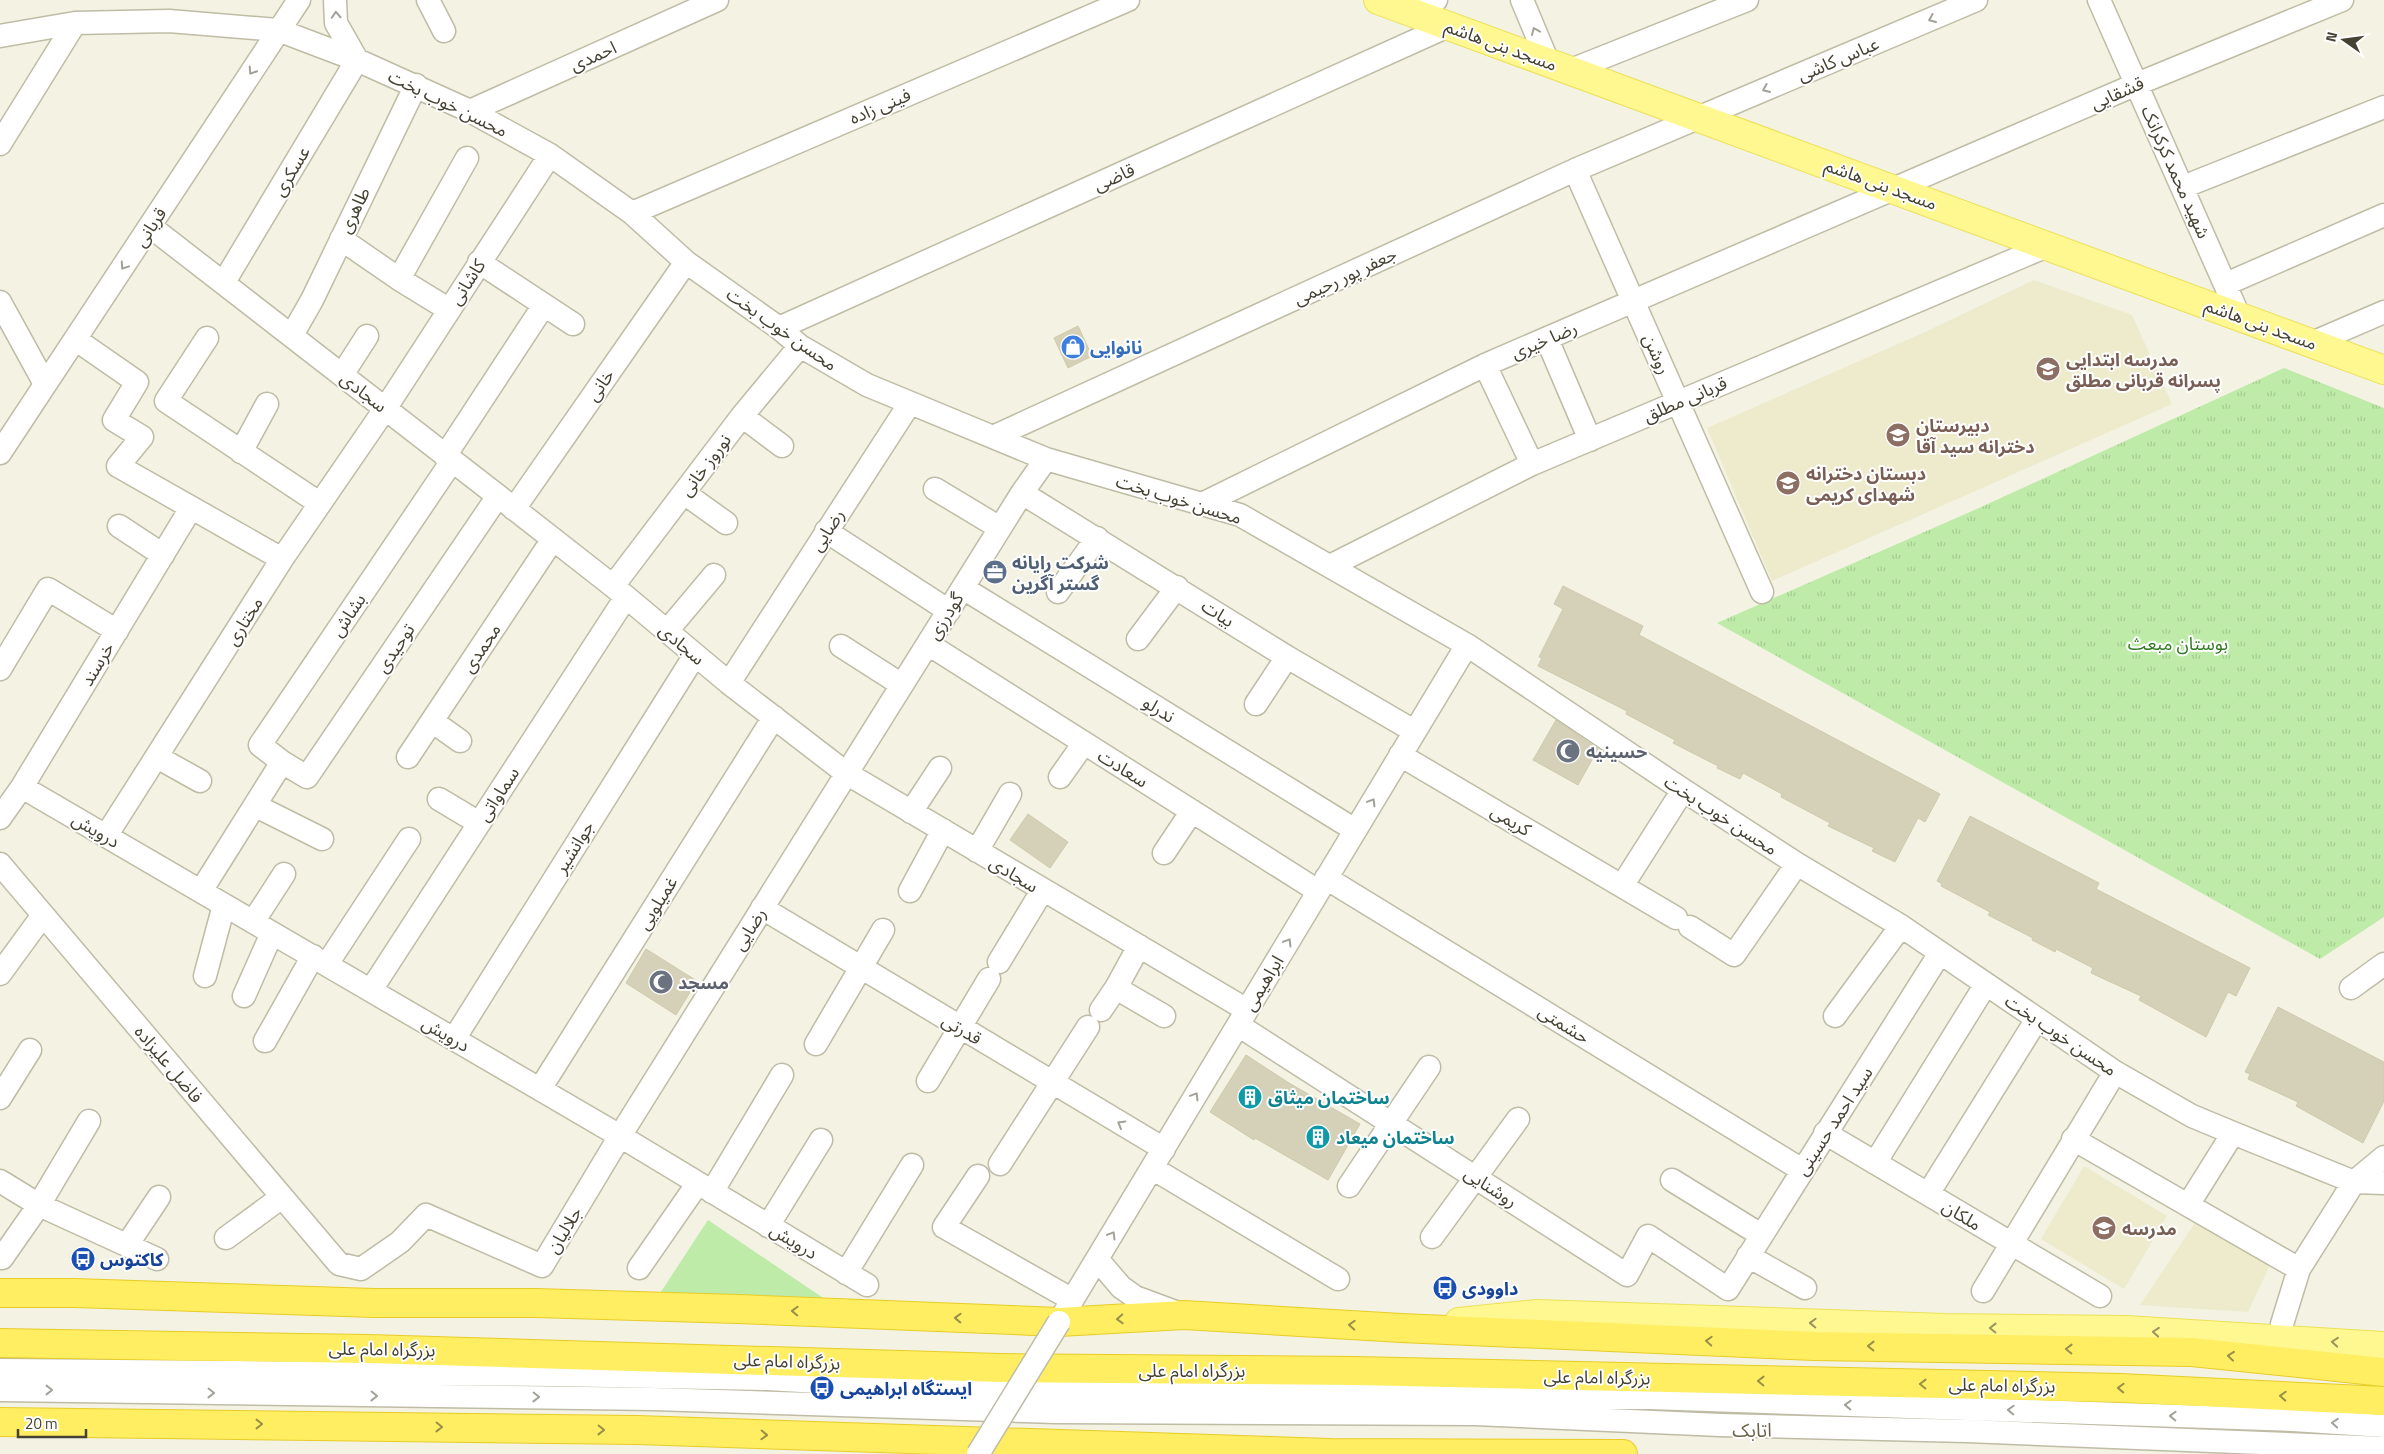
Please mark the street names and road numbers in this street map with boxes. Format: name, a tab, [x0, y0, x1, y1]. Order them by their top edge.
street label: مسجد بنی هاشم	[1441, 12, 1561, 78]
street label: عباس کاشی	[1793, 30, 1883, 88]
street label: احمدی	[565, 34, 621, 78]
street label: محسن خوب بخت	[384, 62, 512, 144]
street label: قشقایی	[2086, 69, 2148, 117]
street label: فینی زاده	[845, 81, 915, 131]
street label: شهید محمد کرکرانک	[2135, 101, 2217, 243]
street label: عسکری	[265, 141, 317, 201]
street label: مسجد بنی هاشم	[1821, 151, 1941, 217]
street label: قاضی	[1089, 156, 1139, 198]
street label: طاهری	[331, 182, 377, 238]
street label: قربانی	[127, 202, 173, 252]
street label: جعفر پور رحیمی	[1289, 240, 1401, 312]
street label: کاشانی	[442, 253, 492, 310]
street label: محسن خوب بخت	[721, 281, 843, 377]
street label: مسجد بنی هاشم	[2201, 291, 2321, 357]
street label: رضا خیری	[1507, 314, 1581, 366]
street label: روشن	[1636, 329, 1678, 379]
street label: خانی	[579, 363, 621, 407]
street label: سجادی	[335, 365, 393, 419]
street label: قربانی مطلق	[1639, 369, 1731, 429]
street label: نوروز خانی	[672, 428, 738, 502]
street label: محسن خوب بخت	[1113, 467, 1245, 531]
street label: رضایی	[803, 503, 851, 557]
street label: گودرزی	[920, 587, 970, 645]
street label: بشاش	[324, 588, 372, 642]
street label: مختاری	[218, 591, 270, 651]
street label: بیات	[1196, 592, 1240, 634]
street label: سجادی	[653, 617, 711, 671]
street label: توحیدی	[369, 618, 421, 678]
street label: محمدی	[455, 618, 507, 678]
street label: خرسند	[73, 637, 121, 691]
street label: ندرلو	[1138, 689, 1180, 729]
street label: سعادت	[1092, 742, 1154, 794]
street label: سماواتی	[470, 761, 526, 827]
street label: محسن خوب بخت	[1659, 768, 1783, 862]
street label: کریمی	[1486, 797, 1537, 843]
street label: درویش	[67, 805, 125, 855]
street label: جوانشیر	[547, 816, 601, 879]
street label: سجادی	[984, 849, 1044, 899]
street label: غمیلویی	[630, 871, 684, 935]
street label: رضایی	[725, 902, 773, 956]
street label: ابراهیمی	[1236, 950, 1290, 1016]
street label: محسن خوب بخت	[1999, 987, 2123, 1083]
street label: حشمتی	[1533, 998, 1595, 1050]
street label: قدرتی	[937, 1007, 987, 1051]
street label: درویش	[417, 1009, 475, 1059]
street label: فاضل علیزاده	[128, 1019, 210, 1109]
street label: سید احمد حسینی	[1789, 1061, 1879, 1181]
street label: روشنایی	[1459, 1160, 1523, 1214]
street label: ملکان	[1937, 1193, 1987, 1237]
street label: جلالیان	[539, 1201, 589, 1259]
street label: درویش	[765, 1216, 823, 1266]
street label: بزرگراه امام علی	[328, 1335, 436, 1364]
street label: بزرگراه امام علی	[733, 1346, 841, 1377]
street label: بزرگراه امام علی	[1139, 1357, 1245, 1385]
street label: بزرگراه امام علی	[1543, 1363, 1651, 1392]
street label: بزرگراه امام علی	[1948, 1371, 2056, 1400]

